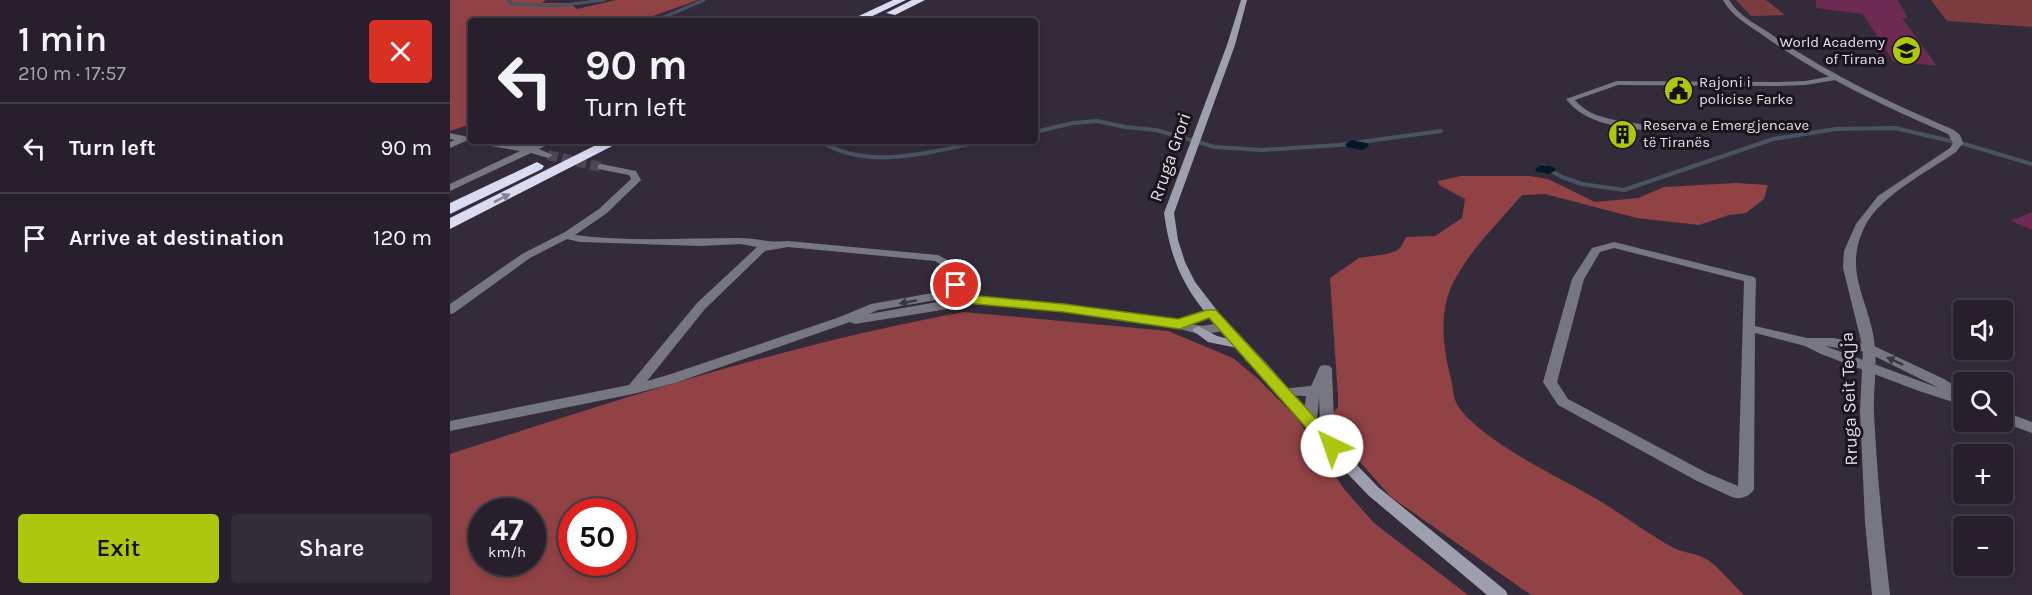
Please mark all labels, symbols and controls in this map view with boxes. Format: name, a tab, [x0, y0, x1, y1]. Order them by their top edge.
text: 1 min	[18, 18, 107, 60]
button: close	[369, 20, 432, 83]
place label: World Academy of Tirana	[1780, 33, 1885, 68]
school or university icon: World Academy of Tirana	[1890, 35, 1922, 67]
text: 90 m	[585, 40, 688, 90]
icon: left	[486, 42, 564, 120]
text: 210 m · 17:57	[18, 62, 126, 85]
place label: Rajoni i policise Farke	[1699, 73, 1793, 108]
public building icon: Rajoni i policise Farke	[1662, 75, 1694, 107]
text: Turn left	[585, 91, 686, 123]
street label: Rruga Grori	[1145, 110, 1195, 204]
place label: Reserva e Emergjencave të Tiranës	[1643, 116, 1809, 151]
building icon: Reserva e Emergjencave të Tiranës	[1606, 118, 1638, 150]
icon: left	[18, 132, 51, 165]
text: Turn left	[69, 135, 156, 161]
text: 90 m	[380, 135, 432, 161]
one-way arrow	[494, 193, 511, 202]
icon: arrive	[18, 222, 51, 255]
text: Arrive at destination	[69, 225, 284, 251]
text: 120 m	[373, 225, 432, 251]
pin	[930, 259, 981, 310]
icon: arrive	[939, 268, 972, 301]
one-way arrow	[898, 297, 917, 306]
map controls	[1953, 300, 2013, 576]
button: sound	[1953, 300, 2013, 360]
street label: Rruga Seit Teqja	[1836, 332, 1862, 466]
one-way arrow	[1887, 357, 1904, 366]
button: search	[1953, 372, 2013, 432]
position arrow	[1300, 414, 1364, 478]
button: +	[1953, 444, 2013, 504]
speed limit sign: 50	[558, 498, 636, 576]
text: 47	[491, 512, 523, 548]
button: Exit	[18, 514, 219, 583]
button: Share	[231, 514, 432, 583]
button: −	[1953, 516, 2013, 576]
text: km/h	[488, 543, 526, 561]

